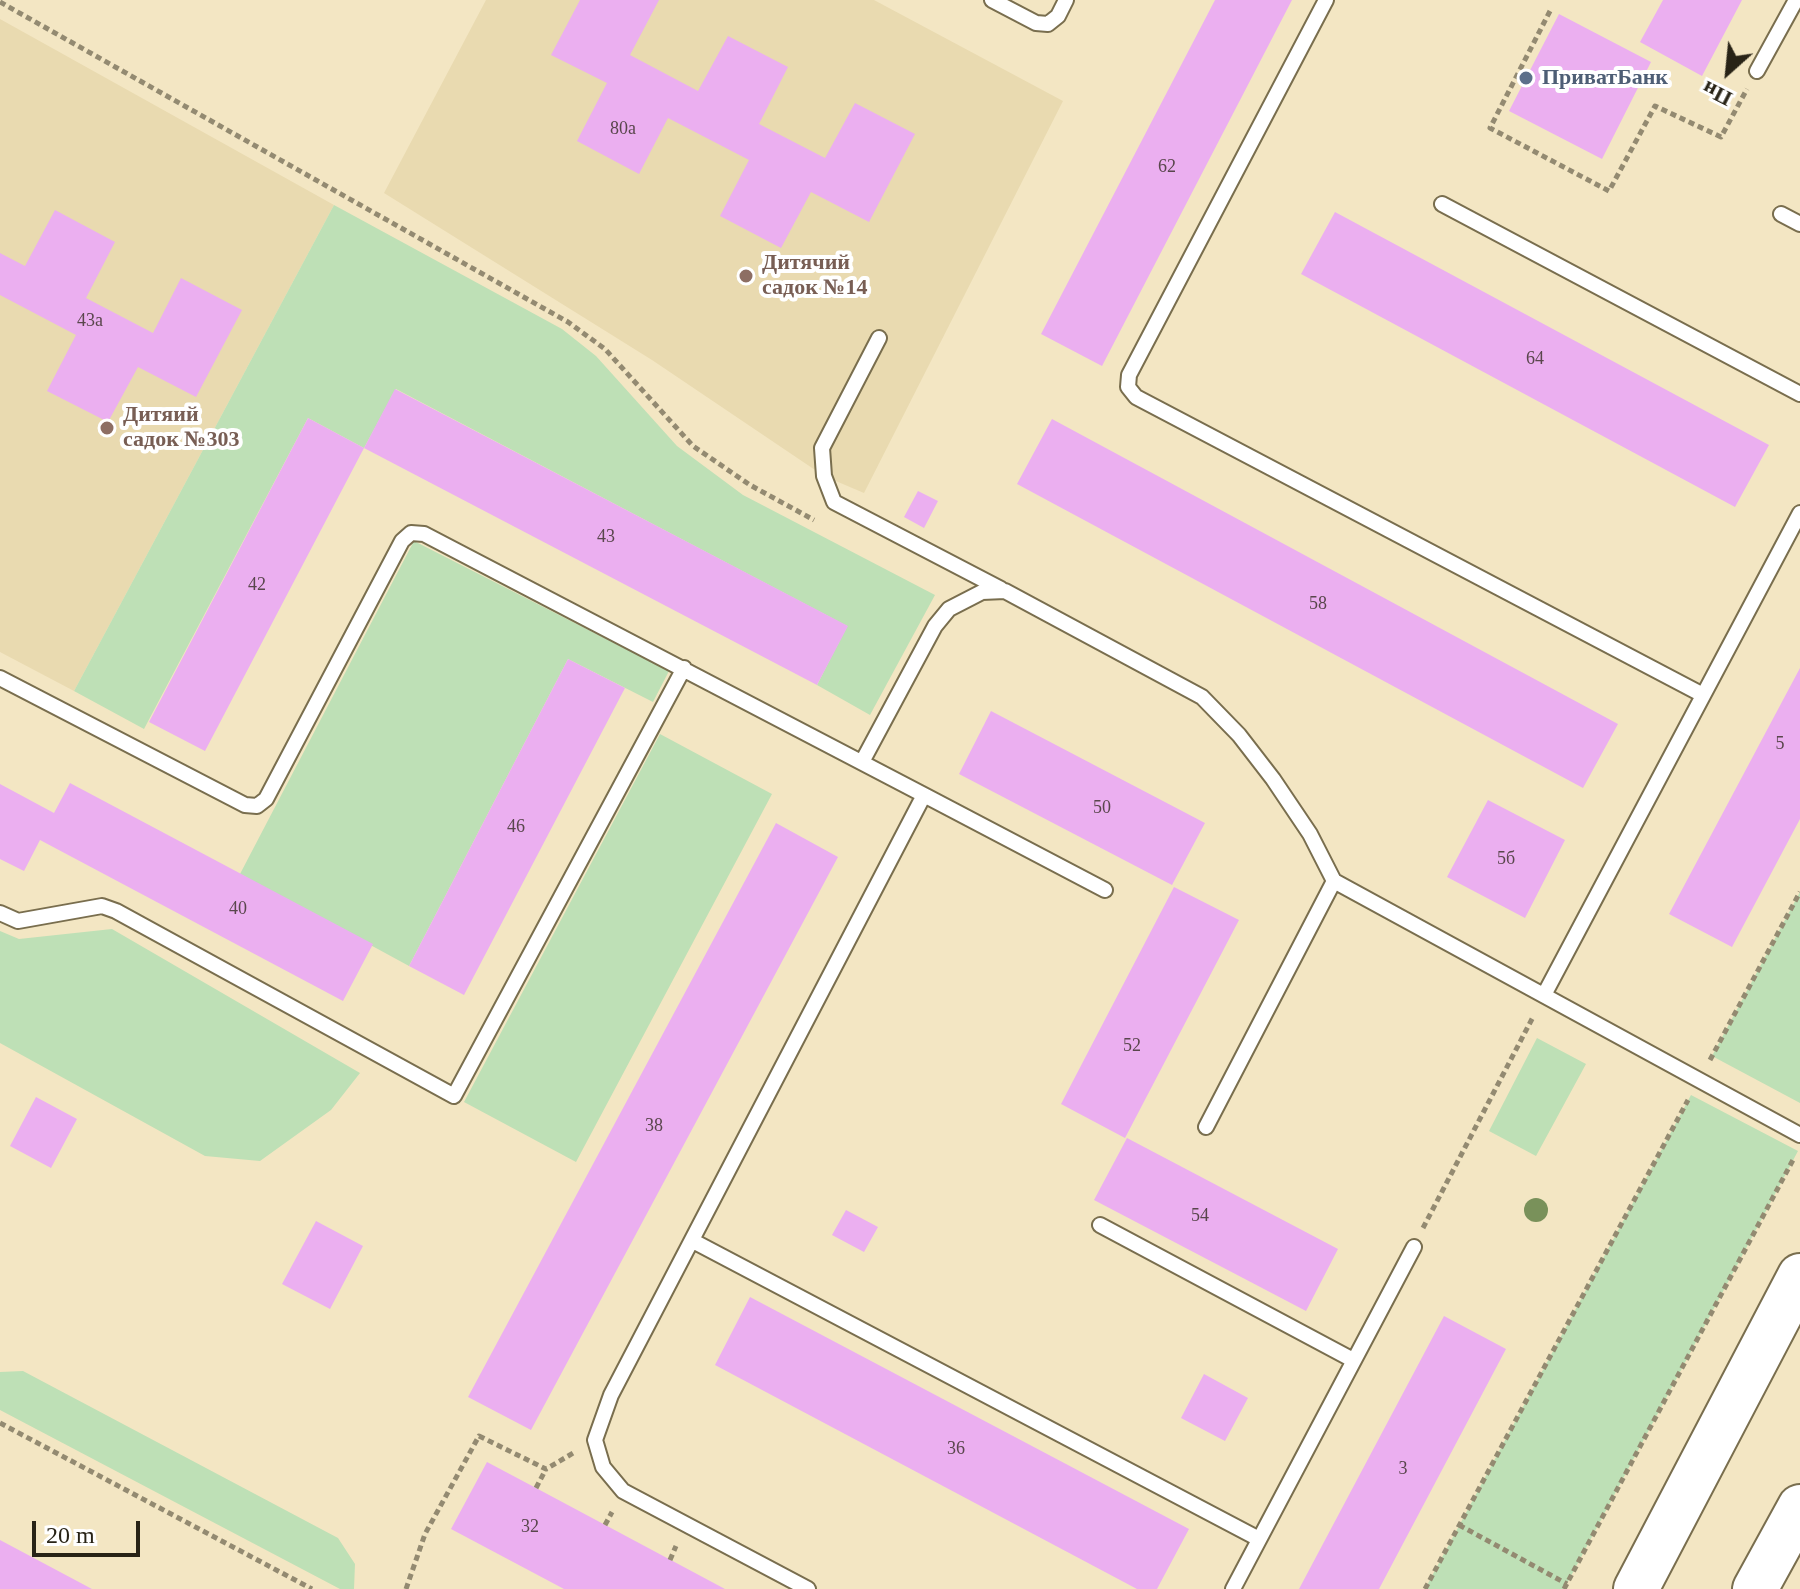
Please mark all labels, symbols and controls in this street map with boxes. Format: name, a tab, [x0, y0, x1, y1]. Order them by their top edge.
north arrow	[1688, 32, 1768, 112]
place label: ПриватБанк	[1542, 65, 1668, 91]
marker: ПриватБанк	[1517, 69, 1535, 87]
text: Пн	[1698, 76, 1736, 112]
house number: 80а	[610, 118, 636, 140]
house number: 62	[1158, 156, 1176, 178]
place label: Дитячий садок №14	[762, 250, 867, 302]
marker: Дитячий садок №14	[737, 267, 755, 285]
house number: 43а	[77, 310, 103, 332]
house number: 64	[1526, 348, 1544, 370]
place label: Дитяий садок №303	[123, 402, 239, 454]
marker: Дитяий садок №303	[98, 419, 116, 437]
house number: 43	[597, 526, 615, 548]
house number: 42	[248, 574, 266, 596]
house number: 58	[1309, 593, 1327, 615]
house number: 5	[1776, 733, 1784, 755]
house number: 50	[1093, 797, 1111, 819]
house number: 46	[507, 816, 525, 838]
house number: 5б	[1497, 848, 1515, 870]
house number: 40	[229, 898, 247, 920]
house number: 52	[1123, 1035, 1141, 1057]
house number: 38	[645, 1115, 663, 1137]
house number: 54	[1191, 1205, 1209, 1227]
house number: 36	[947, 1438, 965, 1460]
house number: 3	[1398, 1458, 1408, 1480]
scale bar	[36, 1505, 144, 1555]
house number: 32	[521, 1516, 539, 1538]
text: 20 m	[46, 1522, 95, 1548]

